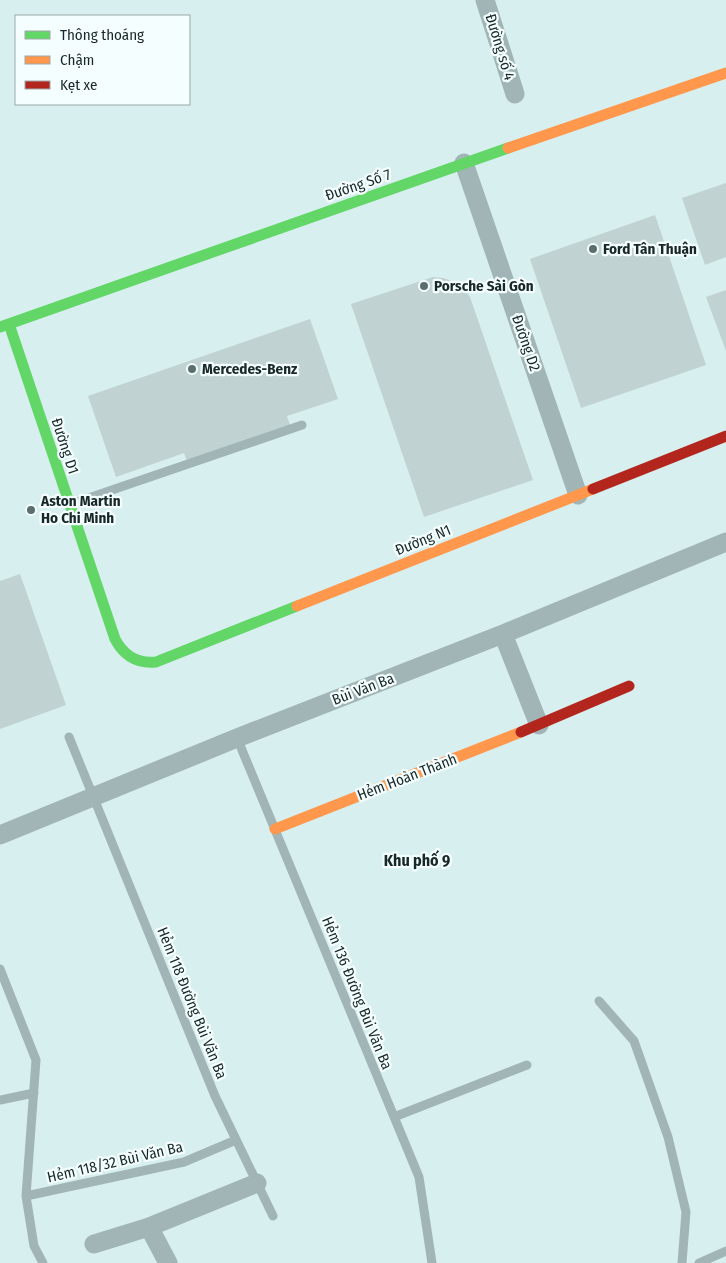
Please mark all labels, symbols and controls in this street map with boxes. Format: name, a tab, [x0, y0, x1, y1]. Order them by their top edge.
street label: Đường số 4	[481, 12, 519, 82]
legend	[15, 15, 190, 105]
text: Thông thoáng	[60, 26, 144, 44]
text: Chậm	[60, 51, 94, 69]
text: Kẹt xe	[60, 76, 97, 94]
street label: Đường Số 7	[323, 165, 393, 205]
place label: Ford Tân Thuận	[603, 240, 697, 258]
marker: Ford Tân Thuận	[587, 243, 599, 255]
place label: Porsche Sài Gòn	[434, 277, 534, 295]
marker: Porsche Sài Gòn	[418, 280, 430, 292]
street label: Đường D2	[508, 312, 544, 374]
place label: Mercedes-Benz	[202, 360, 298, 378]
marker: Mercedes-Benz	[186, 363, 198, 375]
street label: Đường D1	[47, 416, 83, 476]
place label: Aston Martin Ho Chi Minh	[40, 492, 121, 527]
marker: Aston Martin Ho Chi Minh	[25, 504, 37, 516]
street label: Đường N1	[393, 521, 453, 559]
street label: Bùi Văn Ba	[330, 669, 396, 709]
street label: Hẻm Hoàn Thành	[355, 750, 459, 804]
district label: Khu phố 9	[384, 850, 450, 870]
street label: Hẻm 136 Đường Bùi Văn Ba	[318, 914, 396, 1072]
street label: Hẻm 118 Đường Bùi Văn Ba	[153, 924, 231, 1082]
street label: Hẻm 118/32 Bùi Văn Ba	[45, 1138, 185, 1186]

